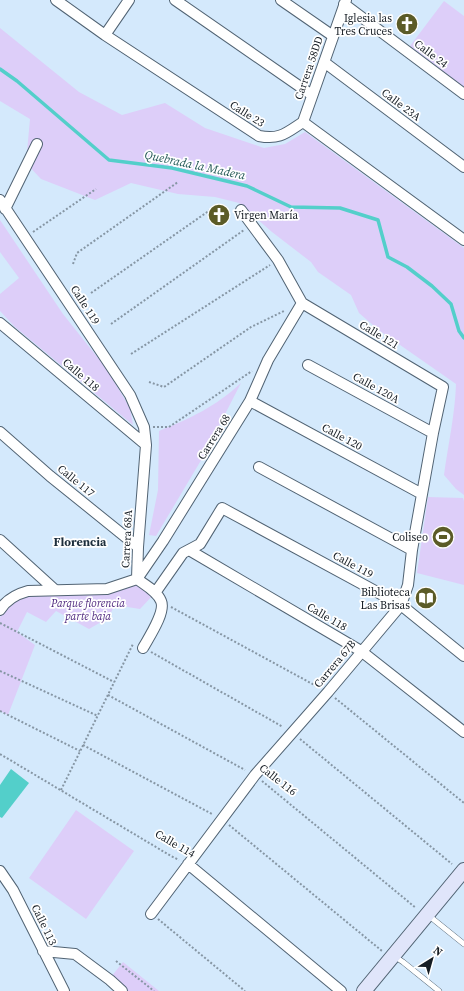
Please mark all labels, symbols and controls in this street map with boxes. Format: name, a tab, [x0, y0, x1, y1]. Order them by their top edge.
place label: Iglesia las Tres Cruces	[335, 11, 392, 39]
church icon: Iglesia las Tres Cruces	[394, 11, 420, 37]
street label: Carrera 58DD	[291, 34, 327, 102]
street label: Calle 24	[411, 36, 451, 72]
street label: Calle 23A	[378, 85, 424, 125]
street label: Calle 23	[227, 97, 268, 131]
water label: Quebrada la Madera	[143, 147, 248, 184]
church icon: Virgen María	[206, 202, 232, 228]
place label: Virgen María	[234, 208, 299, 223]
street label: Calle 119	[67, 283, 103, 327]
street label: Calle 121	[356, 317, 402, 353]
street label: Calle 118	[59, 355, 103, 395]
street label: Calle 120A	[350, 369, 403, 407]
street label: Carrera 68	[194, 411, 234, 463]
street label: Calle 120	[319, 420, 365, 454]
street label: Calle 117	[54, 461, 98, 501]
street label: Carrera 68A	[118, 509, 136, 569]
sports icon: Coliseo	[430, 524, 456, 550]
place label: Coliseo	[392, 530, 428, 545]
district label: Florencia	[54, 534, 107, 550]
street label: Calle 119	[330, 548, 376, 582]
place label: Biblioteca Las Brisas	[361, 585, 410, 613]
library icon: Biblioteca Las Brisas	[413, 585, 439, 611]
park label: Parque florencia parte baja	[50, 596, 125, 624]
street label: Calle 118	[304, 600, 350, 634]
street label: Carrera 67B	[311, 637, 359, 691]
street label: Calle 116	[256, 761, 300, 800]
street label: Calle 114	[152, 827, 198, 862]
street label: Calle 113	[28, 902, 61, 948]
north arrow	[412, 939, 452, 979]
text: N	[430, 943, 445, 960]

